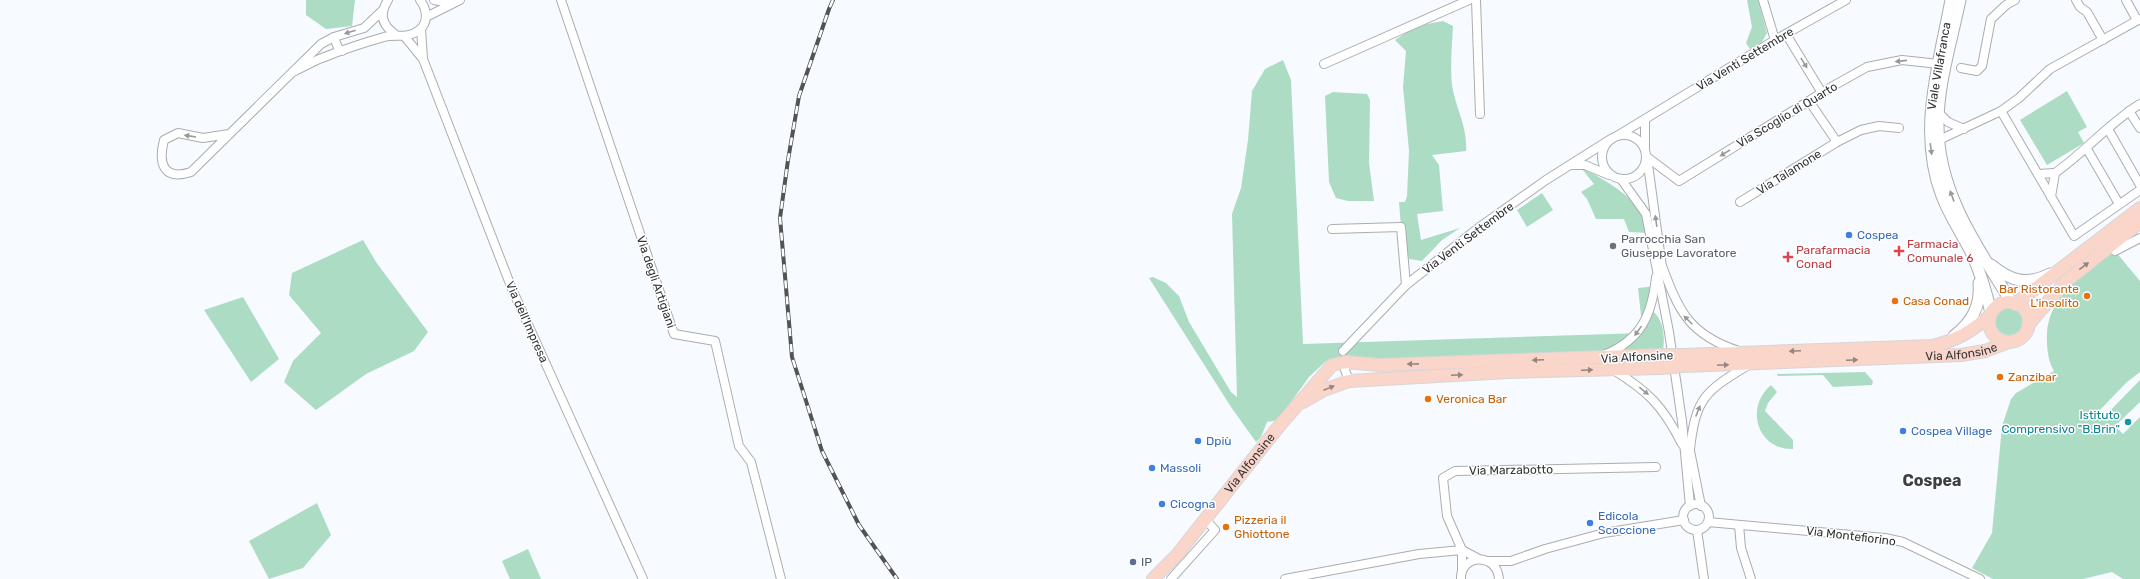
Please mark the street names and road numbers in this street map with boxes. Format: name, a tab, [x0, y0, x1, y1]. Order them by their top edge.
street label: Viale Villafranca	[1924, 21, 1954, 111]
street label: Via Venti Settembre	[1694, 24, 1796, 94]
street label: Via Scoglio di Quarto	[1734, 79, 1840, 151]
street label: Via Talamone	[1754, 146, 1824, 197]
street label: Via Venti Settembre	[1420, 199, 1517, 277]
street label: Via degli Artigiani	[634, 234, 678, 330]
street label: Via dell'Impresa	[503, 279, 551, 365]
street label: Via Alfonsine	[1925, 340, 2000, 363]
street label: Via Alfonsine	[1600, 348, 1674, 366]
street label: Via Alfonsine	[1222, 430, 1278, 496]
street label: Via Marzabotto	[1469, 462, 1553, 478]
street label: Via Montefiorino	[1805, 524, 1897, 548]

